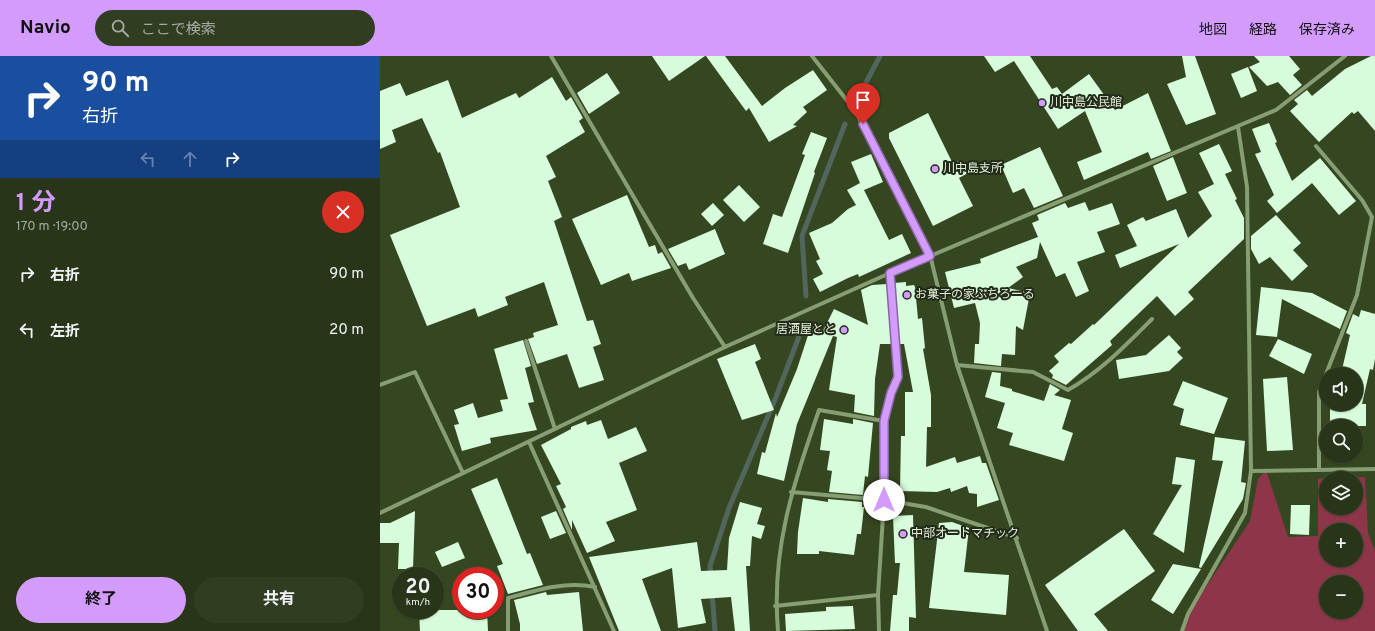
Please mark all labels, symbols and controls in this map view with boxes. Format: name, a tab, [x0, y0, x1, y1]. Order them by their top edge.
search box	[95, 10, 375, 46]
text: Navio	[20, 16, 71, 40]
icon: search	[109, 17, 131, 39]
text: ここで検索	[141, 21, 216, 40]
text: 地図	[1199, 22, 1227, 39]
text: 経路	[1249, 22, 1277, 39]
text: 保存済み	[1299, 22, 1355, 39]
text: 90 m	[82, 66, 149, 102]
icon: right	[16, 72, 68, 124]
pin	[846, 83, 880, 124]
icon: arrive	[852, 89, 874, 111]
place label: 川中島公民館	[1050, 95, 1122, 111]
marker: 川中島公民館	[1037, 98, 1047, 108]
text: 右折	[82, 106, 118, 129]
icon: left	[137, 148, 159, 170]
icon: ahead	[179, 148, 201, 170]
icon: right	[221, 148, 243, 170]
place label: 川中島支所	[943, 161, 1003, 177]
marker: 川中島支所	[930, 164, 940, 174]
text: 1 分	[16, 189, 56, 219]
button: close	[322, 191, 364, 233]
text: 170 m · 19:00	[16, 219, 88, 235]
icon: right	[16, 263, 38, 285]
text: 90 m	[329, 265, 364, 284]
text: 右折	[50, 267, 80, 286]
place label: お菓子の家ぷちろーる	[915, 287, 1035, 303]
marker: お菓子の家ぷちろーる	[902, 290, 912, 300]
icon: left	[16, 319, 38, 341]
text: 20 m	[329, 321, 364, 340]
place label: 居酒屋とと	[776, 322, 836, 338]
text: 左折	[50, 323, 80, 342]
marker: 居酒屋とと	[839, 325, 849, 335]
map controls	[1319, 367, 1363, 619]
button: sound	[1319, 367, 1363, 411]
button: search	[1319, 419, 1363, 463]
button: layers	[1319, 471, 1363, 515]
position arrow	[863, 479, 905, 521]
button: +	[1319, 523, 1363, 567]
place label: 中部オートマチック	[911, 526, 1019, 542]
marker: 中部オートマチック	[898, 529, 908, 539]
speed limit sign: 30	[452, 567, 504, 619]
text: 20	[405, 575, 431, 601]
button: −	[1319, 575, 1363, 619]
button: 終了	[16, 577, 186, 623]
button: 共有	[194, 577, 364, 623]
text: km/h	[406, 596, 430, 609]

